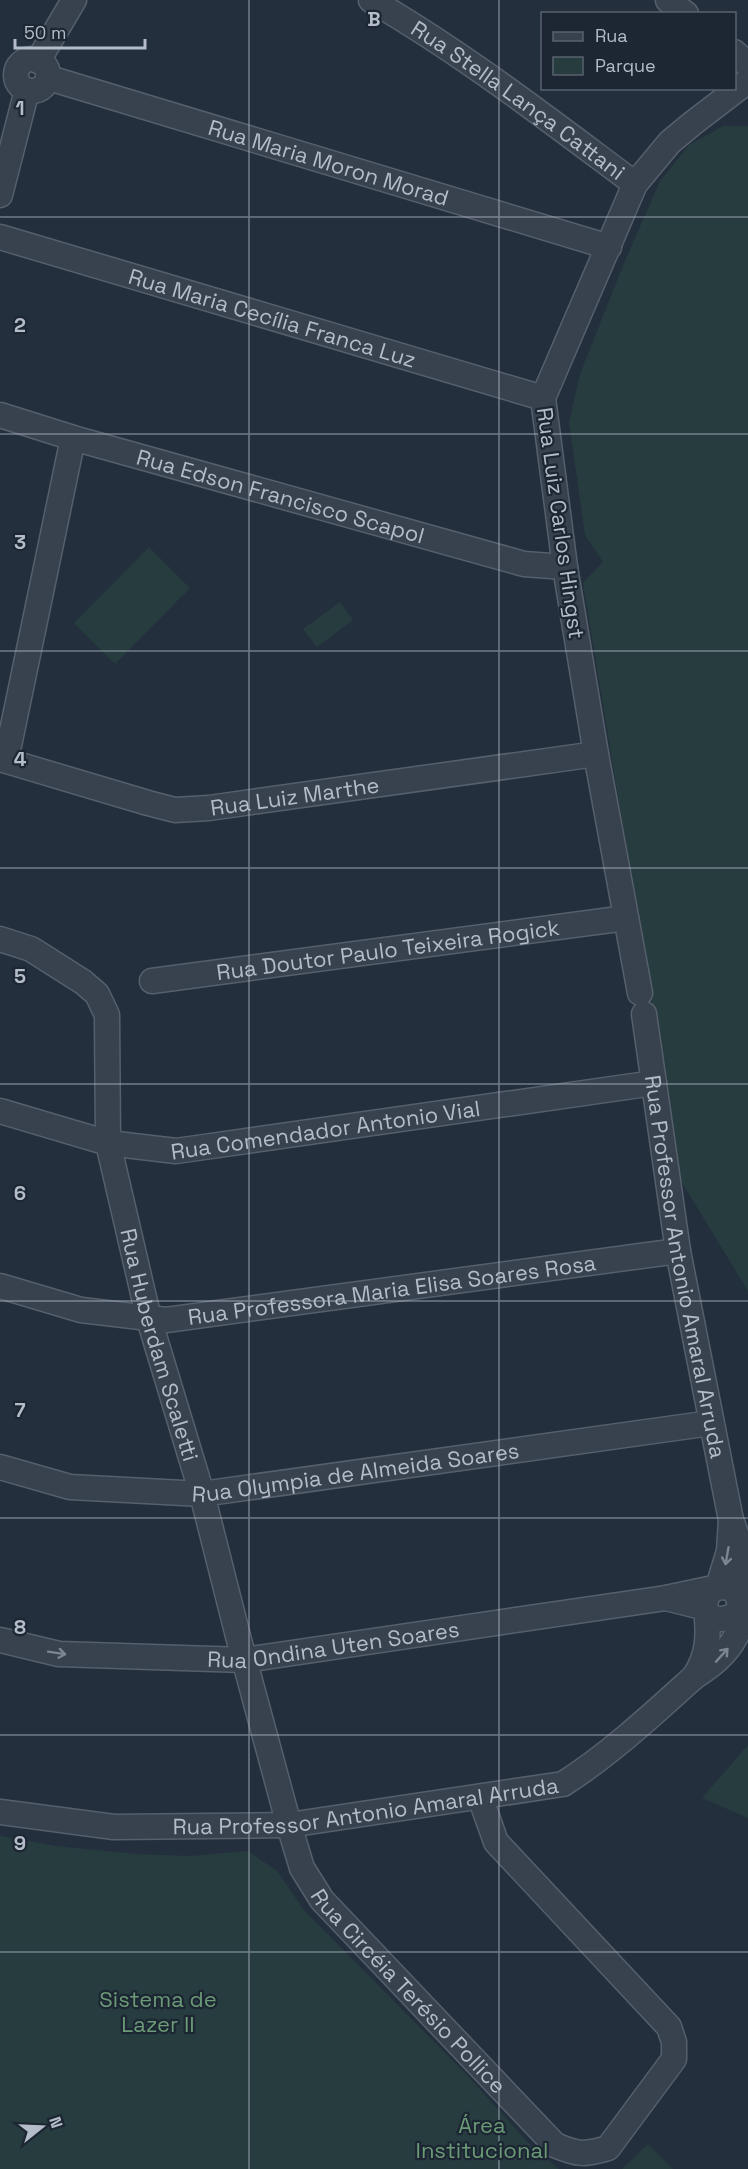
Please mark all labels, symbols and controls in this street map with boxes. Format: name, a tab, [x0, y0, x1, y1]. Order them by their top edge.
text: B	[367, 6, 381, 32]
scale bar	[15, 12, 146, 50]
legend	[541, 12, 736, 90]
street label: Rua Stella Lança Cattani	[408, 15, 630, 187]
text: 50 m	[24, 21, 66, 44]
text: Parque	[595, 54, 656, 77]
text: 1	[15, 95, 25, 121]
street label: Rua Maria Moron Morad	[205, 113, 452, 212]
street label: Rua Maria Cecília Franca Luz	[125, 262, 419, 374]
text: 2	[14, 312, 26, 338]
street label: Rua Luiz Carlos Hingst	[531, 405, 591, 641]
street label: Rua Edson Francisco Scapol	[133, 442, 428, 550]
text: 3	[14, 529, 26, 555]
text: 4	[14, 746, 27, 772]
street label: Rua Luiz Marthe	[209, 770, 381, 822]
street label: Rua Doutor Paulo Teixeira Rogick	[215, 913, 561, 986]
text: 5	[14, 963, 26, 989]
street label: Rua Professor Antonio Amaral Arruda	[639, 1073, 733, 1461]
street label: Rua Comendador Antonio Vial	[169, 1094, 482, 1166]
text: 6	[14, 1180, 26, 1206]
street label: Rua Huberdam Scaletti	[114, 1225, 205, 1464]
street label: Rua Professora Maria Elisa Soares Rosa	[186, 1248, 598, 1331]
text: 7	[14, 1397, 26, 1423]
street label: Rua Olympia de Almeida Soares	[191, 1436, 521, 1508]
one-way arrow	[722, 1546, 733, 1565]
text: 8	[14, 1614, 26, 1640]
street label: Rua Ondina Uten Soares	[207, 1615, 461, 1674]
one-way arrow	[715, 1647, 729, 1662]
one-way arrow	[47, 1648, 66, 1659]
street label: Rua Professor Antonio Amaral Arruda	[173, 1771, 561, 1840]
text: 9	[14, 1830, 26, 1856]
street label: Rua Circéia Terésio Pollice	[305, 1884, 513, 2099]
park label: Sistema de Lazer II	[99, 1985, 217, 2038]
north arrow	[12, 2097, 72, 2157]
park label: Área Institucional	[416, 2111, 548, 2164]
text: N	[44, 2114, 67, 2131]

